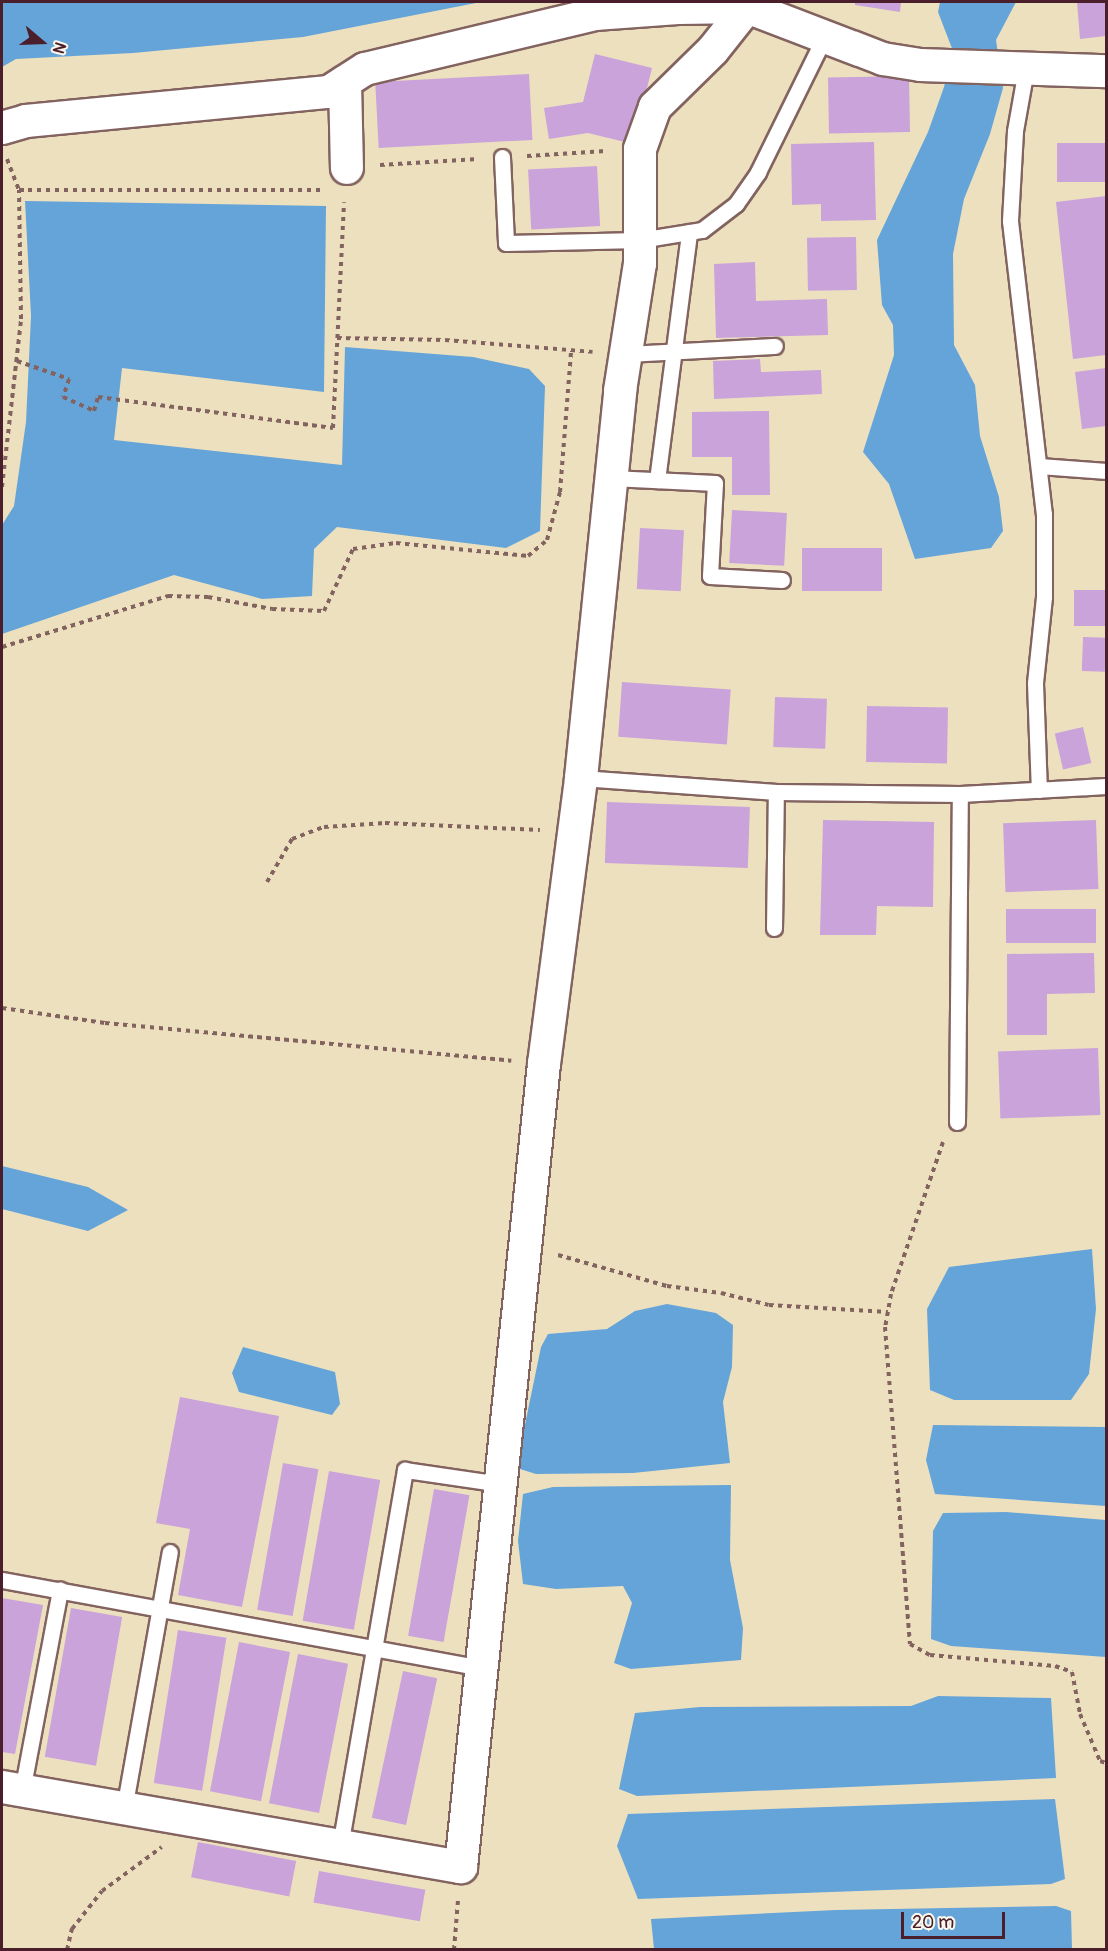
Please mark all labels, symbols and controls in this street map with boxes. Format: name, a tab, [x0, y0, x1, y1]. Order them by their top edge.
north arrow	[12, 12, 72, 72]
text: N	[48, 39, 70, 56]
scale bar	[904, 1900, 1008, 1938]
text: 20 m	[912, 1911, 954, 1934]

